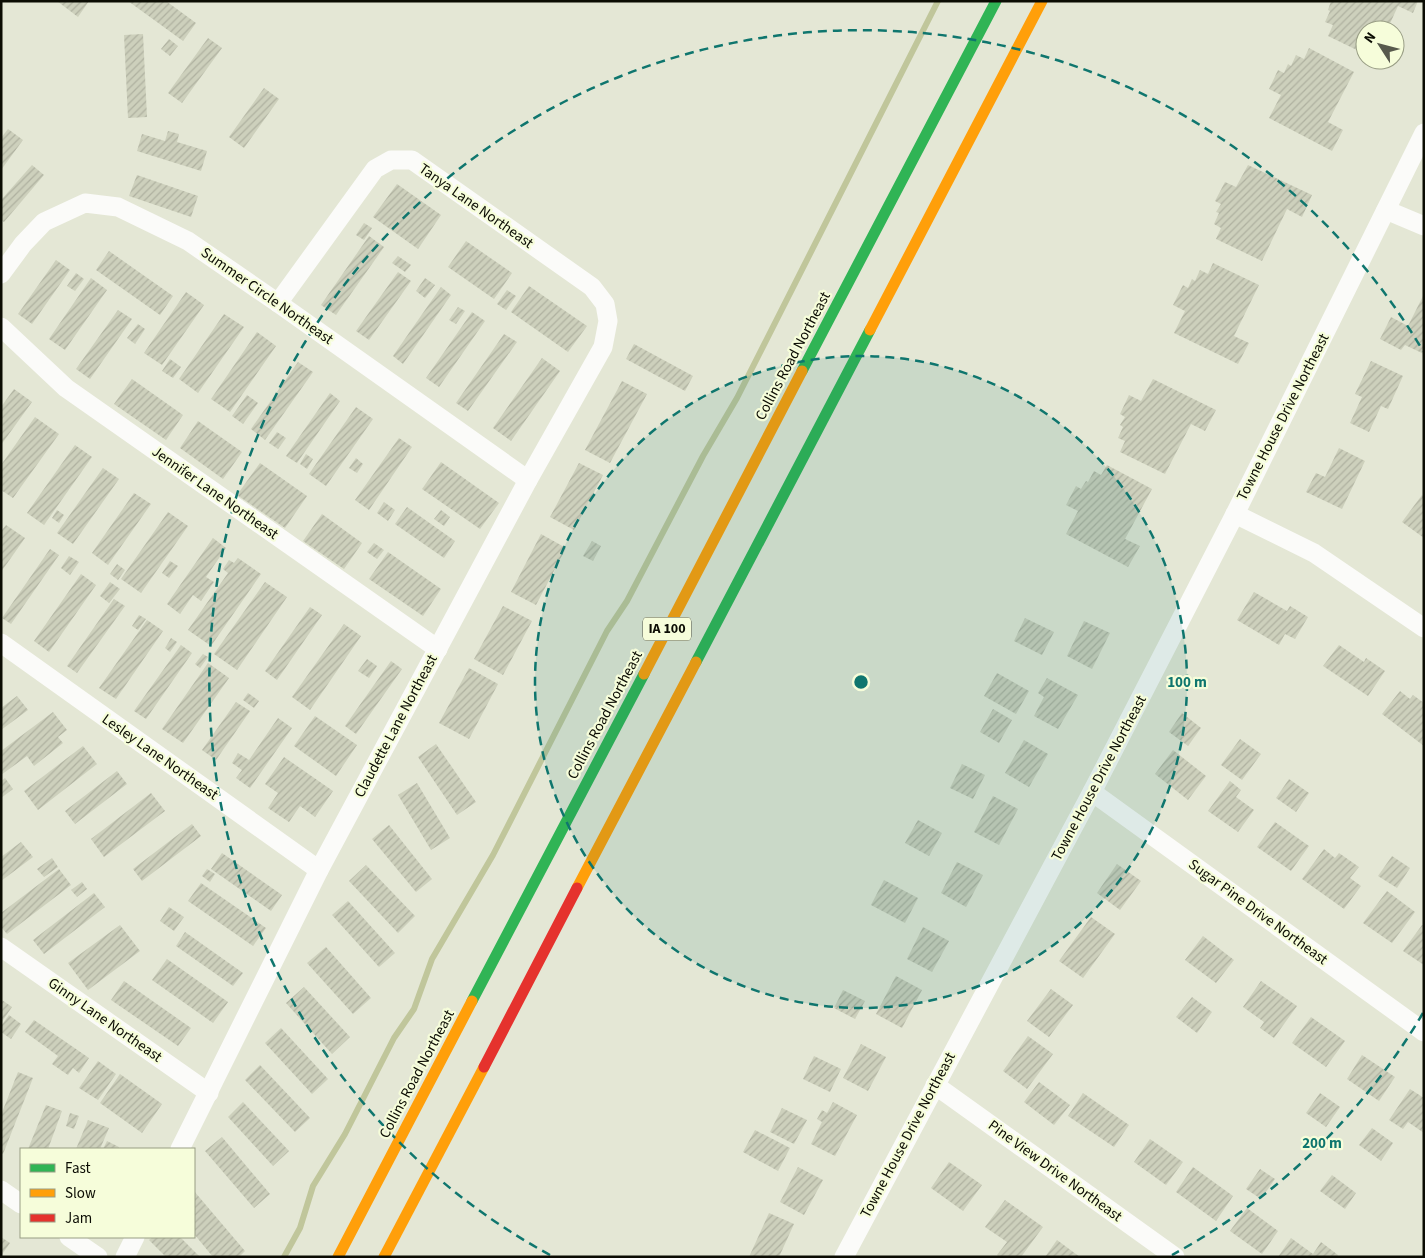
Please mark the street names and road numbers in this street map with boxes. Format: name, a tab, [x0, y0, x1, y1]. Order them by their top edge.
street label: Tanya Lane Northeast	[414, 159, 538, 253]
street label: Summer Circle Northeast	[197, 242, 337, 350]
street label: Collins Road Northeast	[750, 288, 836, 424]
street label: Towne House Drive Northeast	[1232, 330, 1334, 504]
street label: Jennifer Lane Northeast	[147, 441, 283, 545]
road number: IA 100	[643, 618, 691, 640]
street label: Collins Road Northeast	[562, 647, 648, 783]
street label: Claudette Lane Northeast	[349, 651, 443, 801]
street label: Towne House Drive Northeast	[1046, 691, 1152, 865]
street label: Lesley Lane Northeast	[98, 709, 222, 805]
street label: Sugar Pine Drive Northeast	[1184, 854, 1332, 970]
street label: Ginny Lane Northeast	[44, 973, 166, 1067]
street label: Collins Road Northeast	[374, 1006, 460, 1142]
street label: Towne House Drive Northeast	[855, 1048, 961, 1222]
street label: Pine View Drive Northeast	[984, 1115, 1126, 1227]

